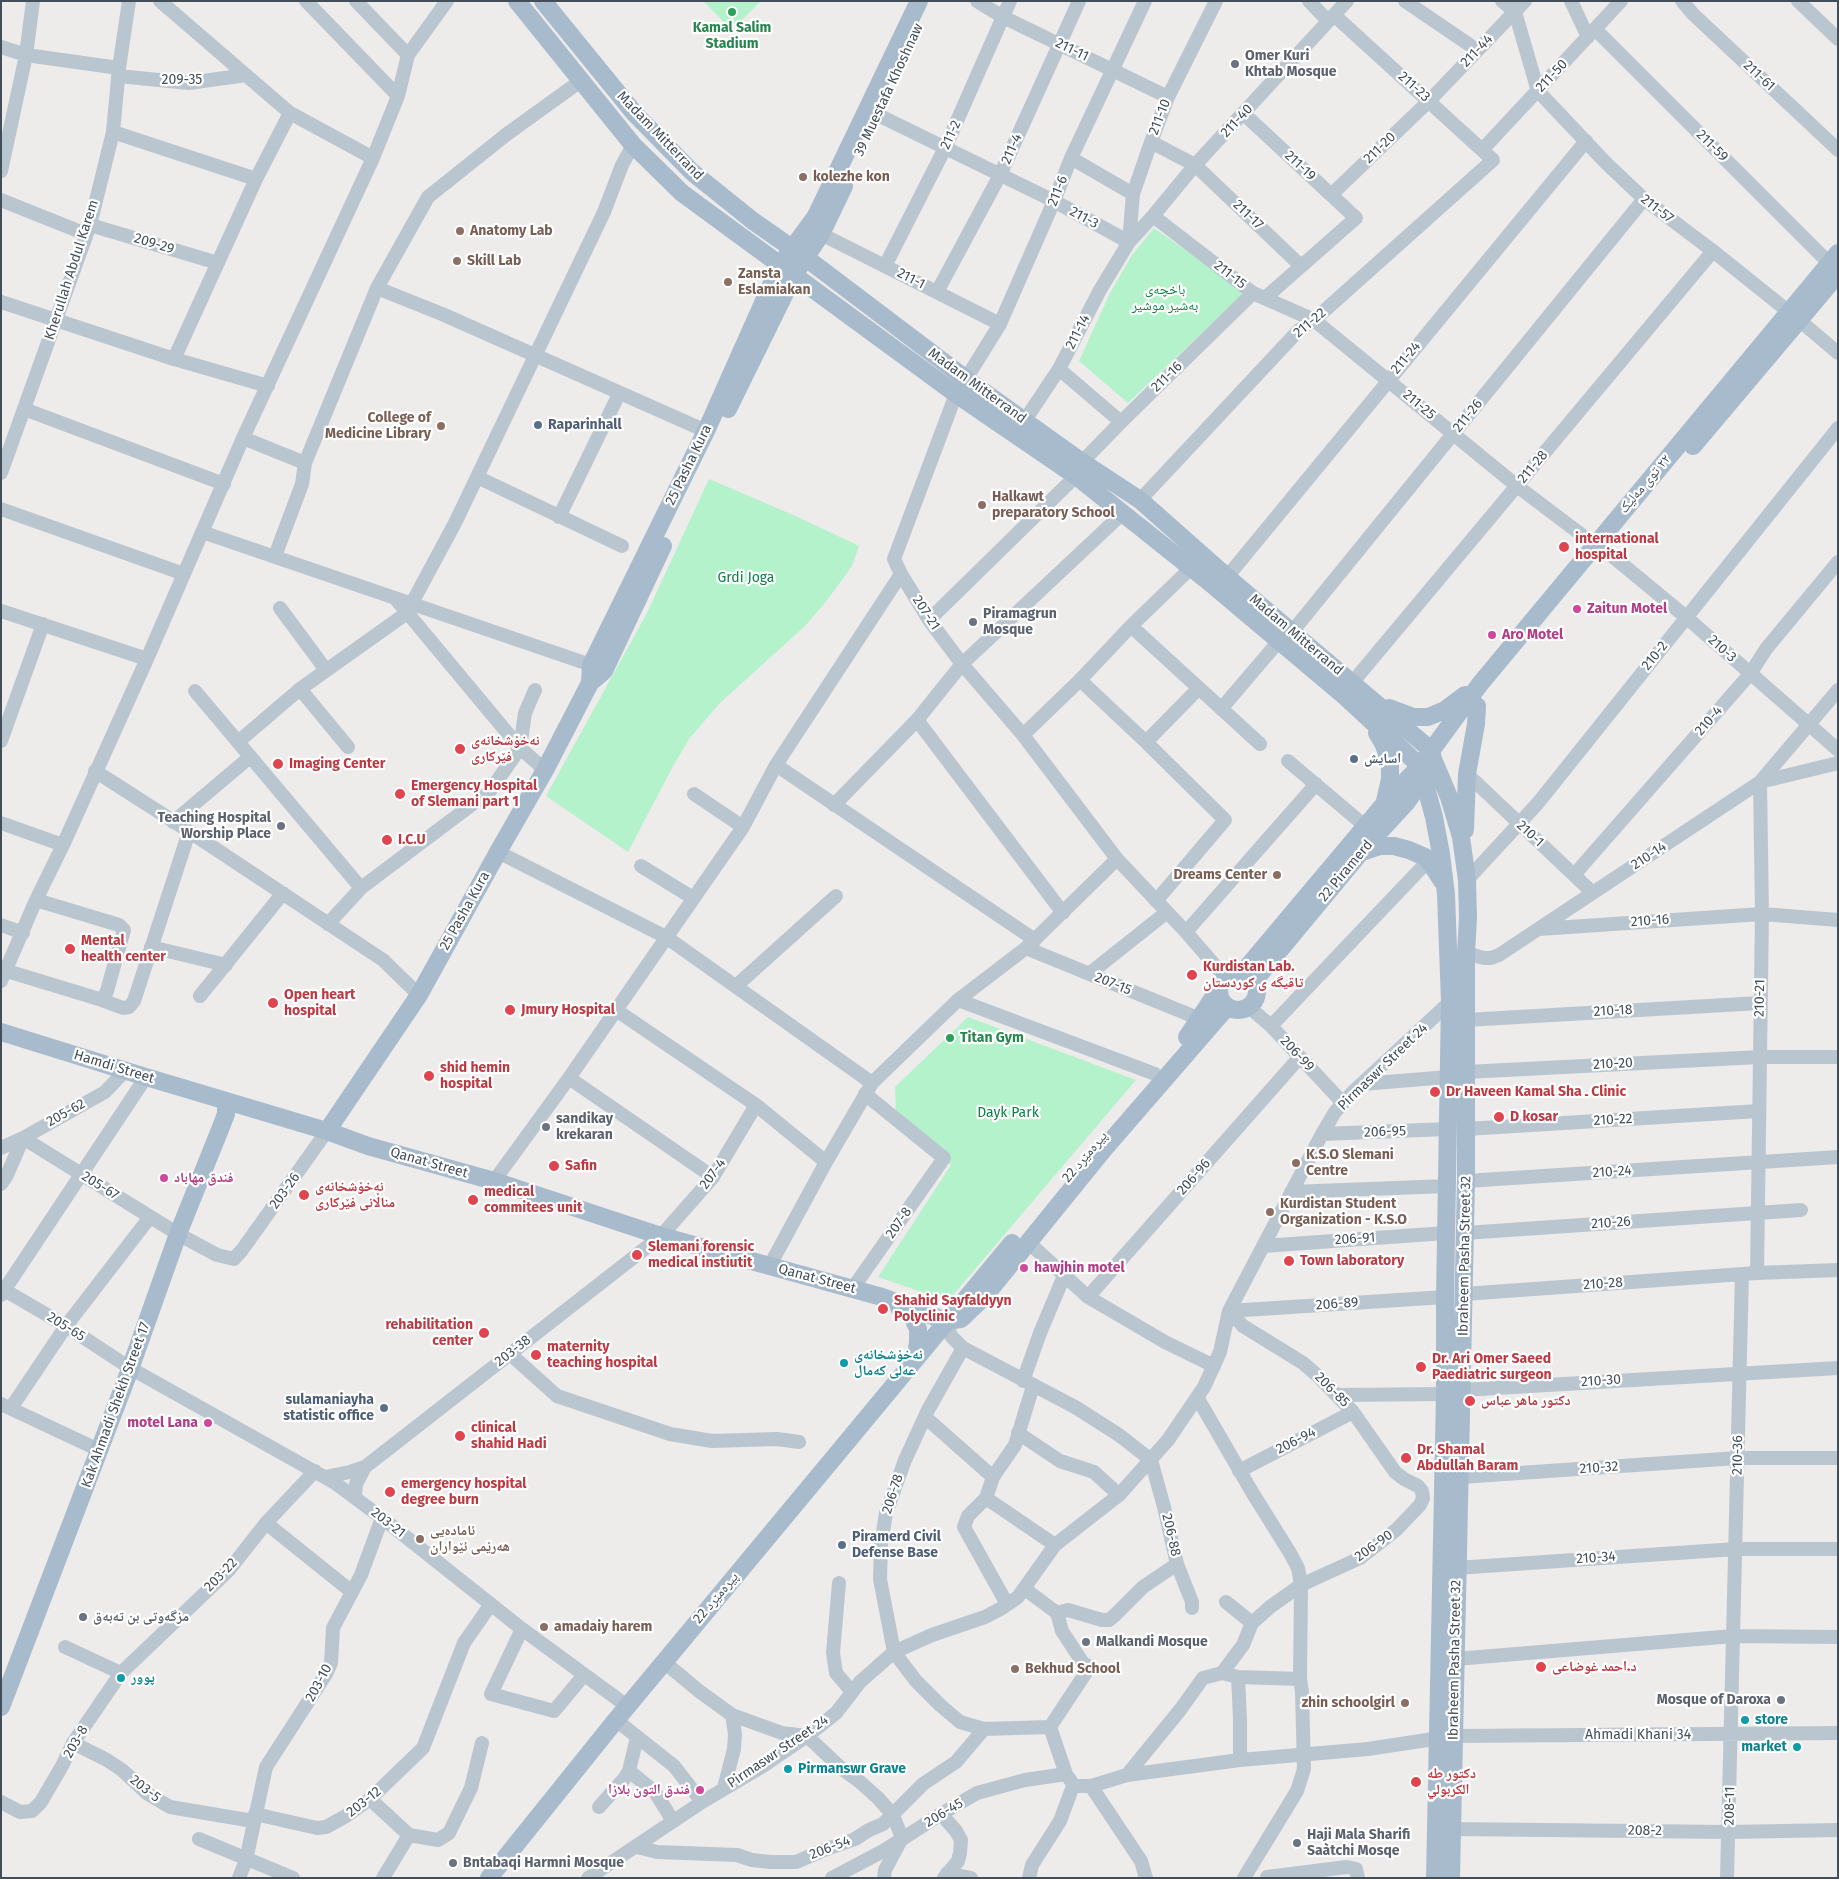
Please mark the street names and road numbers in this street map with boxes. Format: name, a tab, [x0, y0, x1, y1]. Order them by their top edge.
street label: 39 Muestafa Khoshnaw	[851, 21, 927, 159]
street label: 211-44	[1457, 31, 1497, 71]
street label: 211-11	[1053, 35, 1091, 65]
street label: 211-50	[1533, 56, 1571, 96]
street label: 211-61	[1740, 57, 1778, 95]
street label: 211-23	[1395, 68, 1433, 106]
street label: 209-35	[162, 72, 202, 88]
street label: Madam Mitterrand	[613, 88, 707, 184]
street label: 211-10	[1146, 97, 1174, 137]
street label: 211-40	[1217, 101, 1257, 141]
street label: 211-2	[937, 118, 965, 152]
street label: 211-59	[1693, 127, 1731, 165]
street label: 211-20	[1360, 129, 1400, 167]
street label: 211-4	[998, 131, 1026, 167]
street label: 211-19	[1281, 147, 1319, 185]
street label: 211-6	[1044, 173, 1072, 209]
street label: 211-57	[1637, 191, 1677, 227]
street label: 211-17	[1229, 197, 1267, 233]
street label: Kherullah Abdul Karem	[41, 198, 103, 342]
street label: 211-3	[1067, 203, 1101, 233]
street label: 209-29	[132, 230, 176, 258]
street label: 211-15	[1211, 257, 1249, 293]
street label: 211-1	[894, 265, 928, 293]
street label: 211-22	[1290, 305, 1330, 341]
street label: 211-14	[1062, 312, 1094, 352]
street label: 211-24	[1388, 338, 1424, 378]
street label: Madam Mitterrand	[925, 345, 1029, 427]
street label: 211-16	[1148, 358, 1186, 396]
street label: 211-25	[1399, 387, 1439, 423]
street label: 211-26	[1450, 396, 1486, 436]
street label: 25 Pasha Kura	[662, 422, 716, 508]
street label: 211-28	[1514, 447, 1552, 487]
street label: ٢٢ توی مەلیک	[1616, 451, 1674, 517]
street label: Madam Mitterrand	[1246, 591, 1346, 679]
street label: 207-21	[909, 592, 943, 634]
street label: 210-3	[1704, 632, 1740, 666]
street label: 210-2	[1638, 638, 1672, 674]
street label: 210-4	[1692, 703, 1726, 739]
street label: 210-1	[1513, 817, 1547, 851]
street label: 22 Piramerd	[1315, 837, 1377, 905]
street label: 210-14	[1628, 838, 1670, 874]
street label: 25 Pasha Kura	[436, 869, 494, 953]
street label: 210-16	[1630, 911, 1670, 931]
street label: 207-15	[1092, 969, 1134, 999]
street label: 210-21	[1751, 979, 1769, 1017]
street label: 210-18	[1593, 1002, 1633, 1020]
street label: Pirmaswr Street 24	[1335, 1020, 1431, 1114]
street label: 206-99	[1276, 1033, 1318, 1075]
street label: Hamdi Street	[72, 1047, 156, 1087]
street label: 210-20	[1593, 1055, 1633, 1073]
street label: 205-62	[44, 1096, 88, 1130]
street label: 210-22	[1593, 1111, 1633, 1129]
street label: 206-95	[1364, 1123, 1406, 1141]
street label: 22 پیرەمێرد	[1059, 1128, 1111, 1186]
street label: Qanat Street	[388, 1144, 470, 1182]
street label: 207-4	[696, 1155, 730, 1193]
street label: 206-96	[1174, 1155, 1214, 1199]
street label: 210-24	[1592, 1162, 1632, 1182]
street label: 205-67	[78, 1168, 122, 1204]
street label: 203-26	[266, 1170, 304, 1212]
street label: Ibraheem Pasha Street 32	[1455, 1176, 1475, 1336]
street label: 207-8	[882, 1204, 916, 1242]
street label: 210-26	[1591, 1213, 1631, 1233]
street label: 206-91	[1334, 1229, 1376, 1249]
street label: Qanat Street	[776, 1261, 858, 1297]
street label: 210-28	[1583, 1274, 1623, 1294]
street label: 206-89	[1315, 1294, 1359, 1314]
street label: 205-65	[44, 1309, 88, 1345]
street label: Kak Ahmadi Shekh Street 17	[78, 1320, 154, 1490]
street label: 203-38	[492, 1332, 534, 1370]
street label: 206-85	[1311, 1369, 1353, 1411]
street label: 210-30	[1580, 1371, 1622, 1391]
street label: 206-94	[1273, 1424, 1319, 1458]
street label: 210-36	[1729, 1435, 1747, 1475]
street label: 210-32	[1579, 1458, 1619, 1478]
street label: 206-78	[879, 1472, 907, 1516]
street label: 203-21	[367, 1504, 409, 1542]
street label: 206-88	[1158, 1512, 1184, 1558]
street label: 206-90	[1352, 1527, 1396, 1565]
street label: 210-34	[1576, 1548, 1616, 1568]
street label: 203-22	[201, 1555, 241, 1595]
street label: 22 پیرەمێرد	[690, 1569, 742, 1627]
street label: Ibraheem Pasha Street 32	[1445, 1580, 1465, 1740]
street label: 203-10	[302, 1661, 336, 1705]
street label: Pirmaswr Street 24	[724, 1712, 832, 1792]
street label: 203-8	[60, 1723, 92, 1761]
street label: Ahmadi Khani 34	[1585, 1727, 1691, 1743]
street label: 203-5	[126, 1772, 164, 1806]
street label: 203-12	[343, 1783, 385, 1821]
street label: 208-11	[1721, 1786, 1739, 1826]
street label: 206-45	[922, 1795, 966, 1831]
street label: 208-2	[1628, 1822, 1662, 1840]
street label: 206-54	[807, 1833, 853, 1863]

